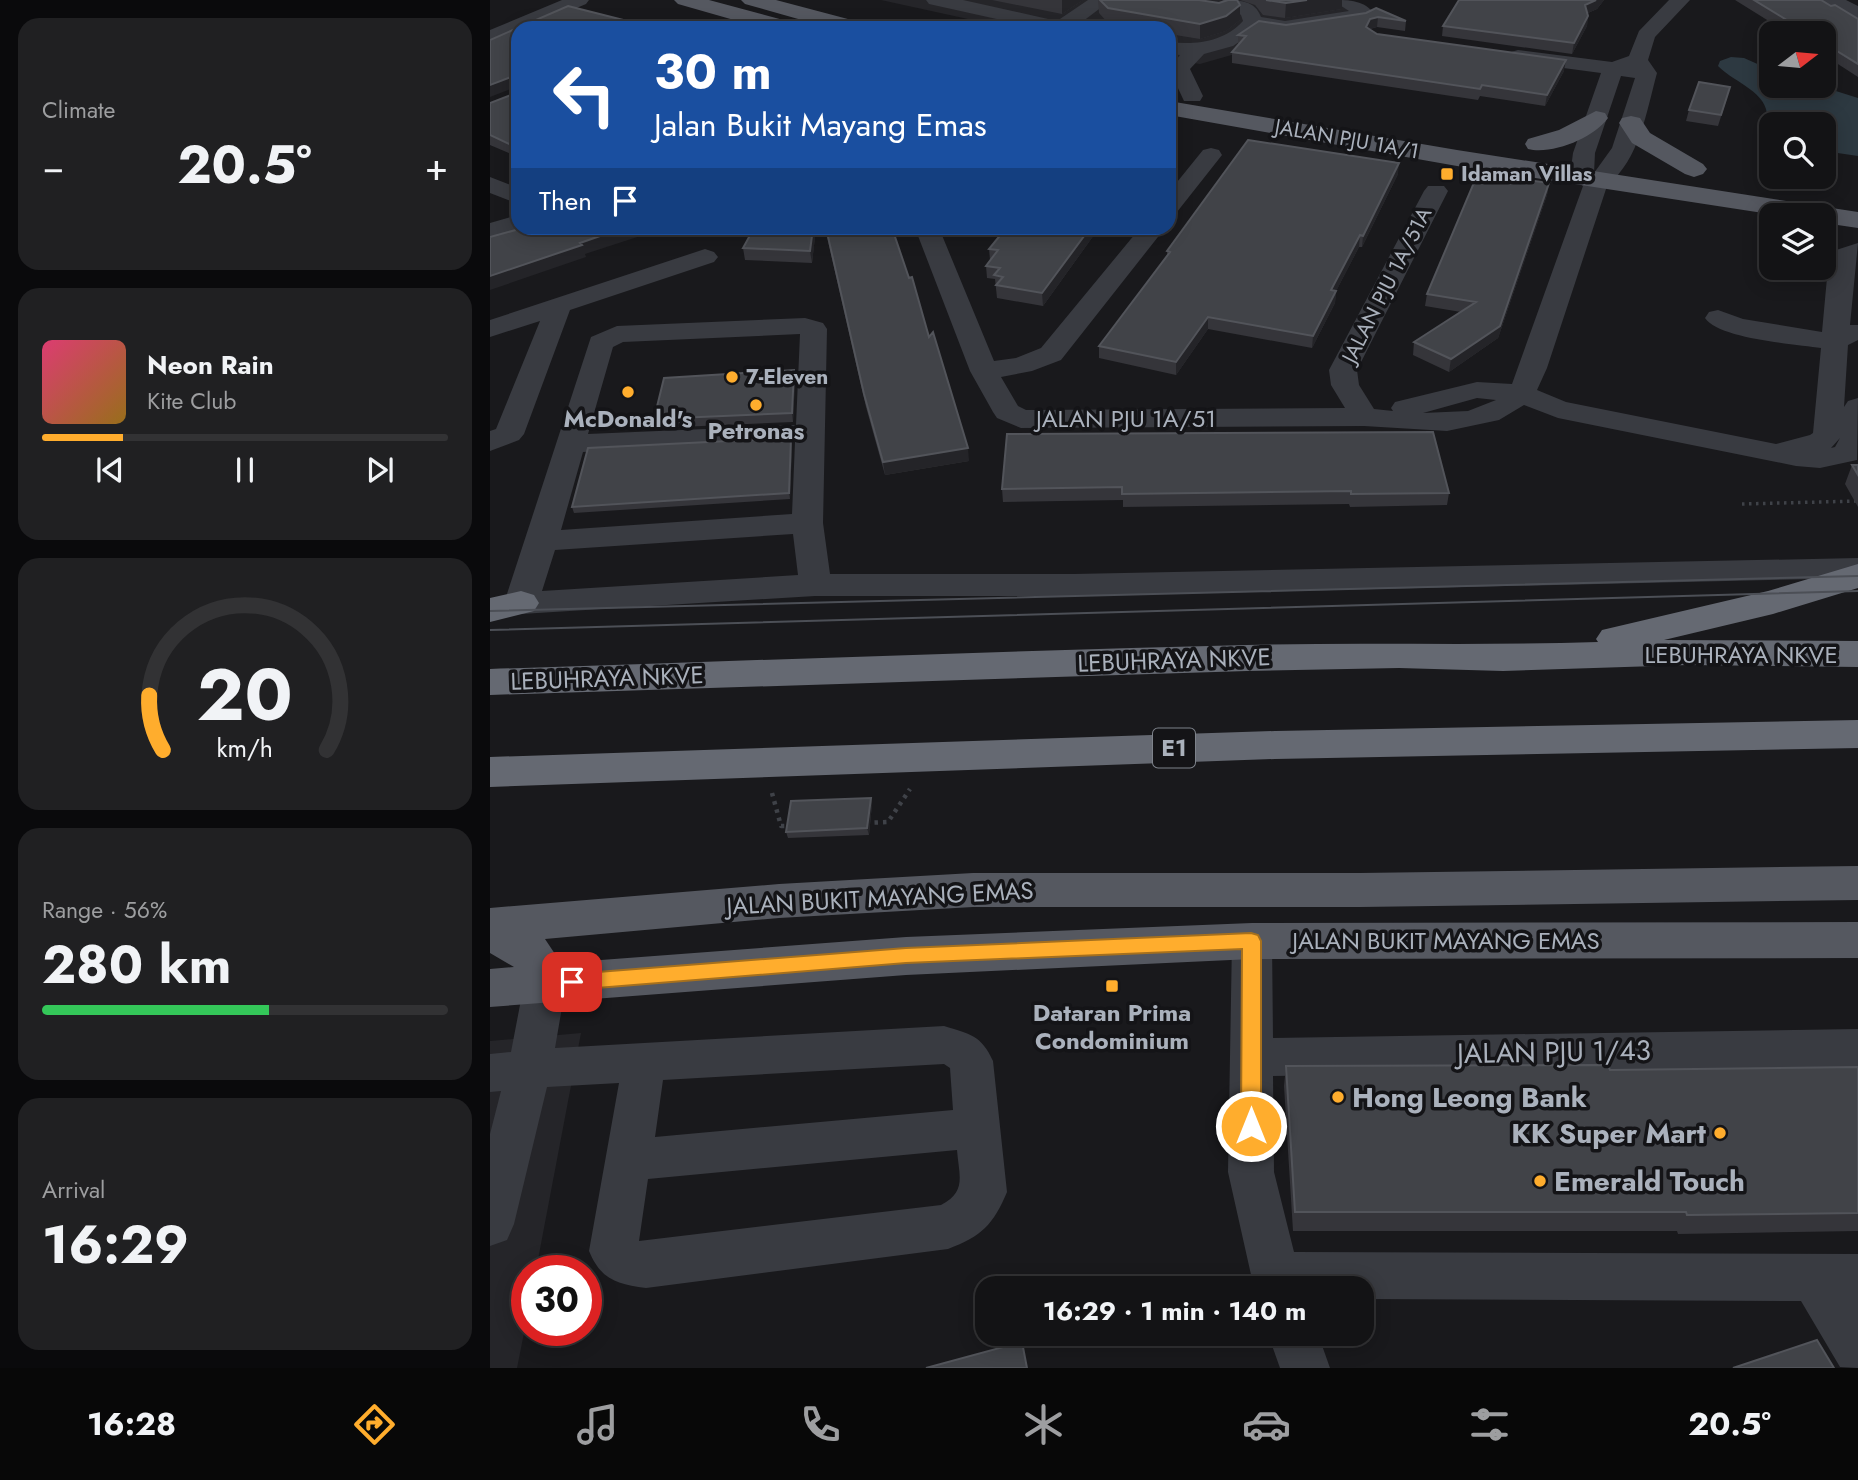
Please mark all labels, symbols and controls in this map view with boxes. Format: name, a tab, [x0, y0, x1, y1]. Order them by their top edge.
north arrow	[1759, 21, 1836, 98]
map controls	[1759, 21, 1836, 280]
text: 30 m	[654, 37, 772, 107]
icon: left	[539, 49, 630, 140]
text: Climate	[42, 93, 115, 127]
text: Jalan Bukit Mayang Emas	[654, 102, 987, 148]
street label: JALAN PJU 1A/1	[1270, 111, 1421, 166]
button: search	[1759, 112, 1836, 189]
text: 20.5°	[177, 127, 312, 203]
text: −	[42, 139, 64, 194]
text: +	[425, 139, 448, 194]
place label: Idaman Villas	[1461, 159, 1593, 189]
marker: Idaman Villas	[1439, 166, 1455, 182]
text: Then	[539, 182, 592, 220]
icon: arrive	[606, 182, 644, 220]
street label: JALAN PJU 1A/51A	[1333, 202, 1439, 371]
button: layers	[1759, 203, 1836, 280]
text: Neon Rain	[147, 346, 274, 384]
place label: 7-Eleven	[746, 362, 828, 392]
marker: 7-Eleven	[724, 369, 740, 385]
text: Kite Club	[147, 384, 236, 418]
marker: McDonald's	[620, 384, 636, 400]
marker: Petronas	[748, 397, 764, 413]
place label: McDonald's	[564, 401, 693, 436]
street label: JALAN PJU 1A/51	[1033, 401, 1216, 436]
place label: Petronas	[708, 413, 805, 448]
icon: previous	[91, 451, 129, 489]
icon: pause	[226, 451, 264, 489]
icon: next	[361, 451, 399, 489]
street label: LEBUHRAYA NKVE	[1644, 637, 1838, 672]
street label: LEBUHRAYA NKVE	[1077, 639, 1271, 681]
text: 20	[197, 642, 293, 747]
street label: LEBUHRAYA NKVE	[510, 657, 704, 699]
road number: E1	[1153, 728, 1195, 768]
text: km/h	[217, 730, 273, 766]
street label: JALAN BUKIT MAYANG EMAS	[723, 872, 1034, 924]
text: Range · 56%	[42, 893, 167, 927]
street label: JALAN BUKIT MAYANG EMAS	[1289, 923, 1600, 958]
text: 280 km	[42, 927, 231, 1003]
pin	[542, 952, 602, 1012]
icon: arrive	[553, 963, 591, 1001]
marker: Dataran Prima Condominium	[1104, 978, 1120, 994]
place label: Dataran Prima Condominium	[1033, 995, 1191, 1058]
street label: JALAN PJU 1/43	[1453, 1030, 1651, 1074]
place label: Hong Leong Bank	[1352, 1077, 1587, 1118]
position arrow	[1214, 1089, 1288, 1163]
marker: Hong Leong Bank	[1330, 1089, 1346, 1105]
place label: KK Super Mart	[1511, 1113, 1706, 1154]
marker: KK Super Mart	[1712, 1125, 1728, 1141]
place label: Emerald Touch	[1554, 1161, 1745, 1202]
text: Arrival	[42, 1173, 105, 1207]
marker: Emerald Touch	[1532, 1173, 1548, 1189]
text: 16:29	[42, 1207, 189, 1283]
speed limit sign: 30	[511, 1255, 602, 1346]
text: 16:29 · 1 min · 140 m	[1043, 1292, 1306, 1330]
icon: directions	[350, 1400, 399, 1449]
icon: music	[573, 1400, 622, 1449]
icon: phone	[796, 1400, 845, 1449]
icon: climate	[1019, 1400, 1068, 1449]
icon: car	[1242, 1400, 1291, 1449]
icon: filters	[1465, 1400, 1514, 1449]
text: 16:28	[87, 1401, 176, 1447]
text: 20.5°	[1688, 1401, 1771, 1447]

